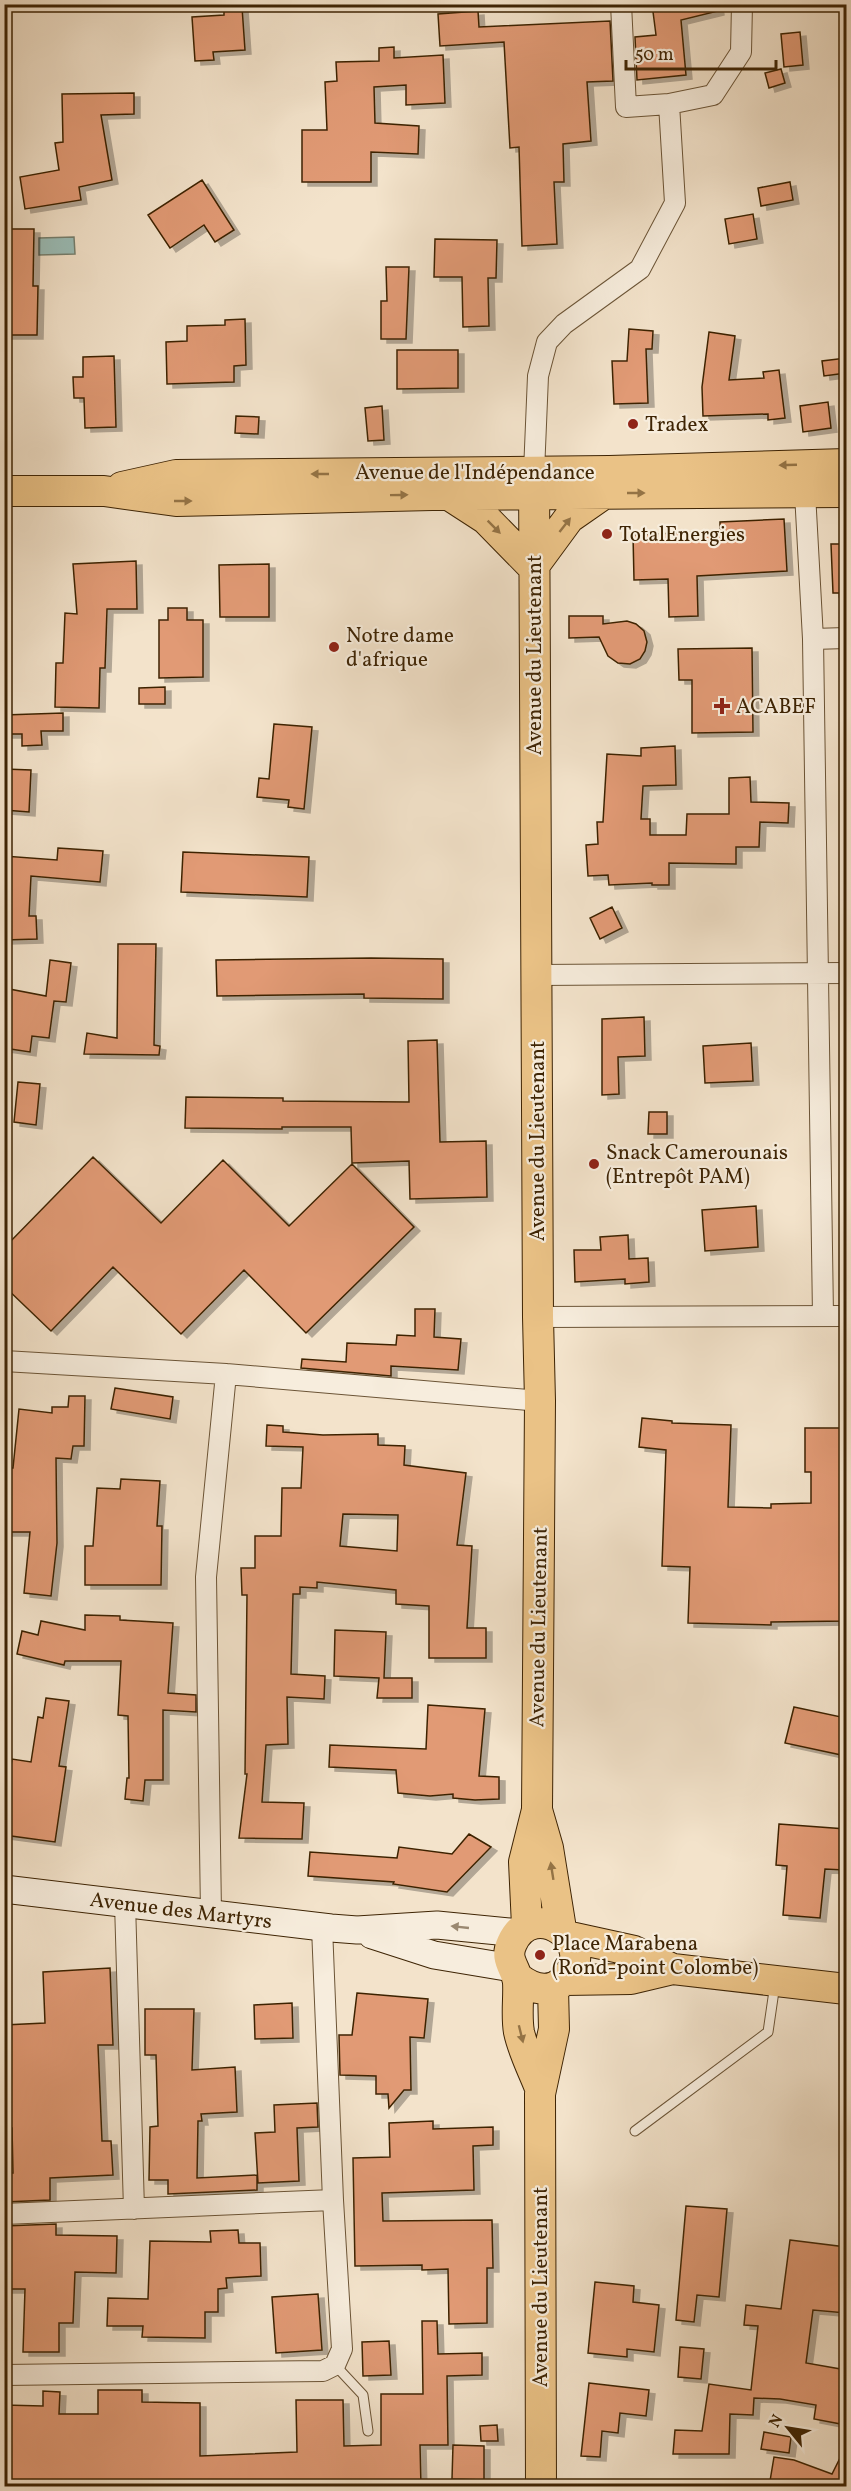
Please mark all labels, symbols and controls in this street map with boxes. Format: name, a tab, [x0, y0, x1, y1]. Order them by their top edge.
scale bar	[626, 33, 776, 71]
text: 50 m	[635, 43, 674, 68]
place label: Tradex	[645, 411, 708, 440]
marker: Tradex	[626, 417, 640, 431]
street label: Avenue de l'Indépendance	[355, 459, 595, 488]
one-way arrow	[779, 460, 798, 469]
one-way arrow	[311, 469, 330, 478]
one-way arrow	[626, 488, 645, 498]
one-way arrow	[390, 491, 409, 500]
one-way arrow	[174, 496, 193, 506]
one-way arrow	[558, 517, 571, 533]
one-way arrow	[486, 520, 500, 534]
place label: TotalEnergies	[619, 521, 745, 550]
marker: TotalEnergies	[600, 527, 614, 541]
street label: Avenue du Lieutenant	[521, 555, 550, 755]
place label: Notre dame d'afrique	[346, 622, 454, 675]
marker: Notre dame d'afrique	[327, 640, 341, 654]
place label: ACABEF	[736, 693, 816, 722]
marker: ACABEF	[713, 697, 731, 715]
street label: Avenue du Lieutenant	[524, 1041, 553, 1241]
place label: Snack Camerounais (Entrepôt PAM)	[606, 1139, 788, 1192]
marker: Snack Camerounais (Entrepôt PAM)	[587, 1157, 601, 1171]
street label: Avenue du Lieutenant	[523, 1526, 556, 1728]
one-way arrow	[547, 1861, 556, 1880]
street label: Avenue des Martyrs	[88, 1886, 274, 1937]
one-way arrow	[451, 1922, 470, 1932]
place label: Place Marabena (Rond-point Colombe)	[552, 1930, 758, 1983]
marker: Place Marabena (Rond-point Colombe)	[533, 1948, 547, 1962]
one-way arrow	[517, 2025, 527, 2043]
street label: Avenue du Lieutenant	[527, 2187, 556, 2387]
north arrow	[758, 2398, 818, 2458]
text: N	[764, 2411, 789, 2432]

